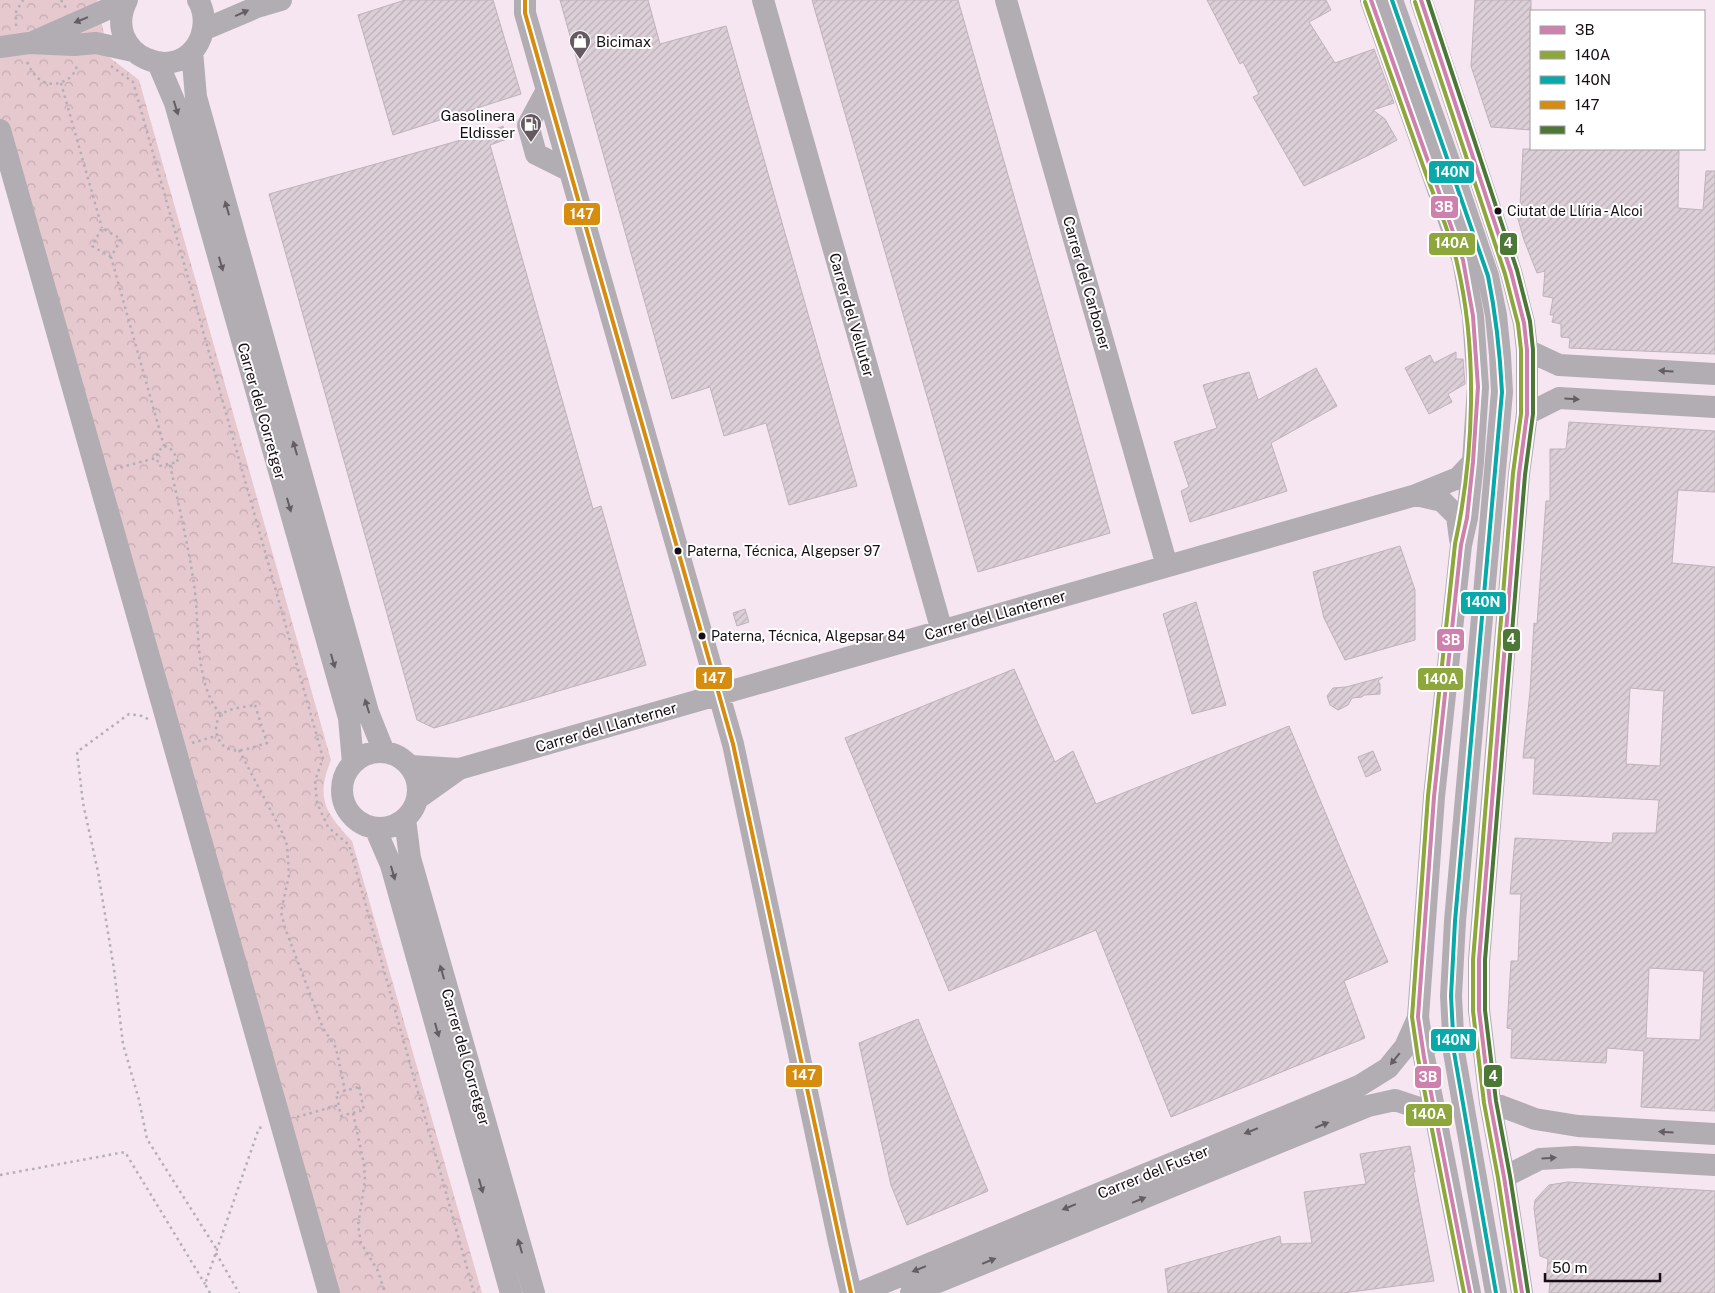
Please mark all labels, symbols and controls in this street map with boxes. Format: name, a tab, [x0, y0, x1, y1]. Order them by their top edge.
one-way arrow	[235, 9, 249, 17]
legend	[1530, 10, 1705, 150]
one-way arrow	[74, 17, 88, 25]
text: 3B	[1575, 21, 1595, 38]
shop icon: Bicimax	[568, 29, 592, 60]
place label: Bicimax	[596, 33, 651, 50]
text: 140A	[1575, 46, 1611, 63]
text: 140N	[1575, 71, 1611, 88]
text: 147	[1575, 96, 1600, 113]
one-way arrow	[172, 101, 180, 116]
place label: Gasolinera Eldisser	[440, 107, 515, 141]
fuel station icon: Gasolinera Eldisser	[519, 112, 543, 143]
text: 4	[1575, 121, 1584, 138]
line badge: 140N	[1428, 160, 1475, 184]
text: 140N	[1434, 164, 1470, 180]
line badge: 3B	[1430, 195, 1459, 219]
text: 3B	[1435, 199, 1453, 215]
one-way arrow	[223, 200, 231, 215]
line badge: 147	[563, 202, 601, 226]
place label: Ciutat de Llíria - Alcoi	[1507, 203, 1643, 219]
text: 147	[570, 206, 594, 222]
marker: Ciutat de Llíria - Alcoi	[1493, 206, 1503, 216]
street label: Carrer del Carboner	[1060, 214, 1114, 352]
line badge: 140A	[1428, 232, 1476, 256]
line badge: 4	[1499, 232, 1518, 256]
text: 140A	[1435, 235, 1469, 251]
text: 4	[1503, 235, 1513, 251]
street label: Carrer del Velluter	[826, 251, 878, 379]
one-way arrow	[217, 257, 225, 272]
street label: Carrer del Corretger	[234, 341, 290, 482]
one-way arrow	[1658, 367, 1674, 375]
one-way arrow	[1564, 395, 1580, 403]
one-way arrow	[290, 441, 298, 456]
one-way arrow	[285, 497, 293, 512]
place label: Paterna, Técnica, Algepser 97	[687, 543, 880, 559]
marker: Paterna, Técnica, Algepser 97	[673, 546, 683, 556]
street label: Carrer del Llanterner	[922, 587, 1068, 643]
line badge: 140N	[1460, 591, 1507, 615]
text: 140N	[1465, 594, 1501, 610]
place label: Paterna, Técnica, Algepsar 84	[711, 628, 905, 644]
line badge: 3B	[1436, 628, 1465, 652]
line badge: 4	[1502, 628, 1521, 652]
marker: Paterna, Técnica, Algepsar 84	[697, 631, 707, 641]
text: 4	[1506, 631, 1516, 647]
text: 3B	[1442, 632, 1460, 648]
one-way arrow	[329, 654, 337, 669]
line badge: 147	[695, 666, 733, 690]
line badge: 140A	[1417, 667, 1464, 691]
text: 147	[702, 670, 726, 686]
text: 140A	[1424, 671, 1458, 687]
one-way arrow	[363, 698, 371, 713]
street label: Carrer del Llanterner	[533, 699, 679, 755]
one-way arrow	[389, 866, 397, 881]
one-way arrow	[438, 964, 446, 980]
street label: Carrer del Corretger	[438, 987, 494, 1128]
one-way arrow	[433, 1022, 441, 1037]
line badge: 140N	[1430, 1028, 1477, 1052]
text: 140N	[1435, 1032, 1471, 1048]
one-way arrow	[1390, 1052, 1401, 1065]
line badge: 147	[785, 1064, 823, 1088]
line badge: 4	[1483, 1064, 1503, 1088]
line badge: 3B	[1414, 1065, 1442, 1089]
text: 147	[792, 1067, 816, 1083]
text: 4	[1488, 1068, 1498, 1084]
text: 3B	[1419, 1069, 1437, 1085]
line badge: 140A	[1405, 1103, 1453, 1127]
text: 140A	[1412, 1106, 1446, 1122]
one-way arrow	[1315, 1121, 1329, 1129]
one-way arrow	[1243, 1127, 1258, 1135]
one-way arrow	[1658, 1127, 1674, 1135]
street label: Carrer del Fuster	[1095, 1142, 1211, 1202]
one-way arrow	[1541, 1154, 1557, 1162]
one-way arrow	[477, 1179, 485, 1194]
one-way arrow	[1132, 1196, 1147, 1204]
one-way arrow	[1062, 1203, 1076, 1211]
one-way arrow	[516, 1239, 524, 1254]
scale bar	[1545, 1250, 1660, 1282]
one-way arrow	[982, 1257, 996, 1265]
text: 50 m	[1552, 1259, 1587, 1276]
one-way arrow	[912, 1265, 926, 1273]

